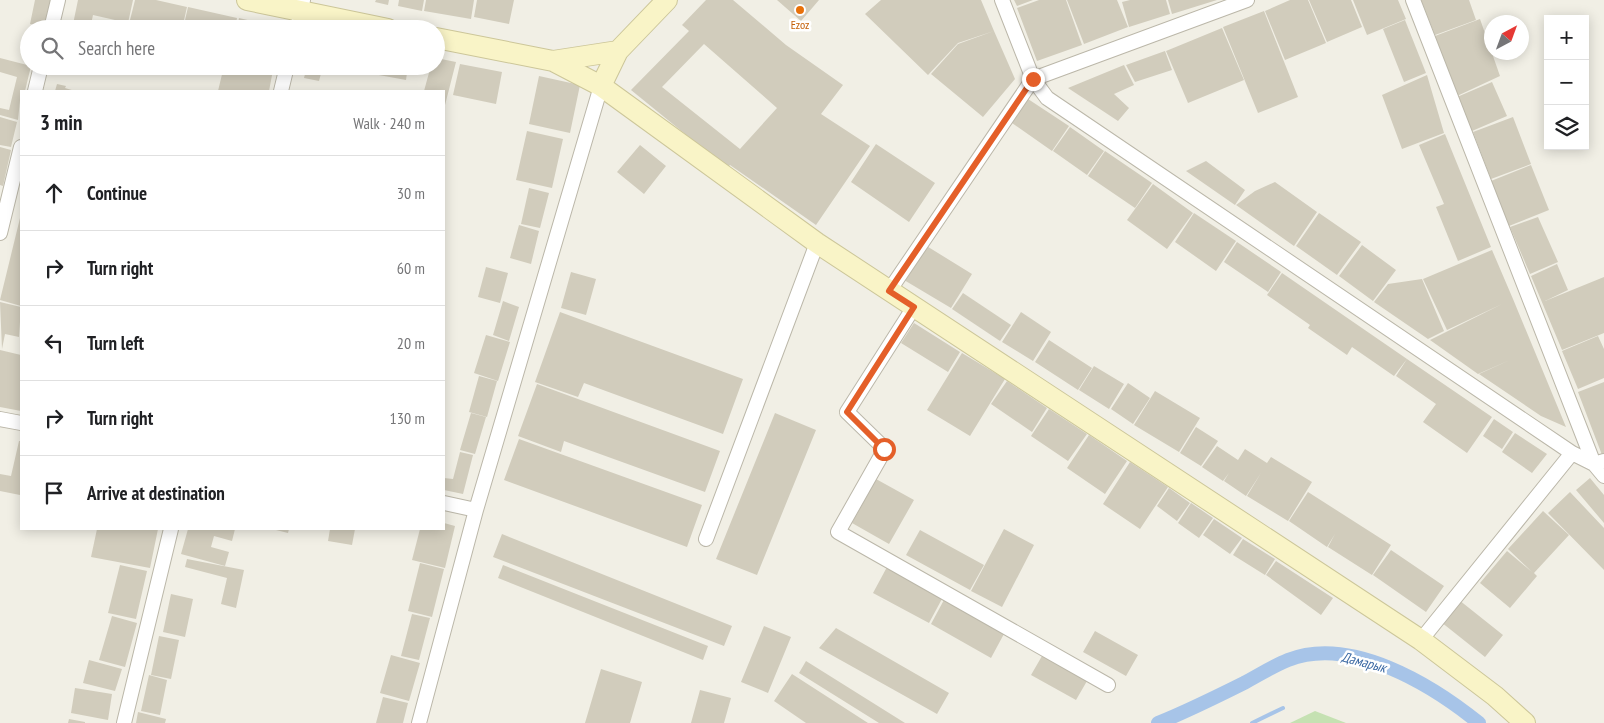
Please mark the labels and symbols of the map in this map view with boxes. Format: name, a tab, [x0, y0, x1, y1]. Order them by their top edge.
marker: Ezoz	[794, 4, 806, 16]
north arrow	[1484, 15, 1529, 60]
place label: Ezoz	[791, 17, 809, 32]
route end	[1022, 68, 1045, 91]
route start	[873, 438, 896, 461]
water label: Дамарык	[1339, 647, 1390, 677]

